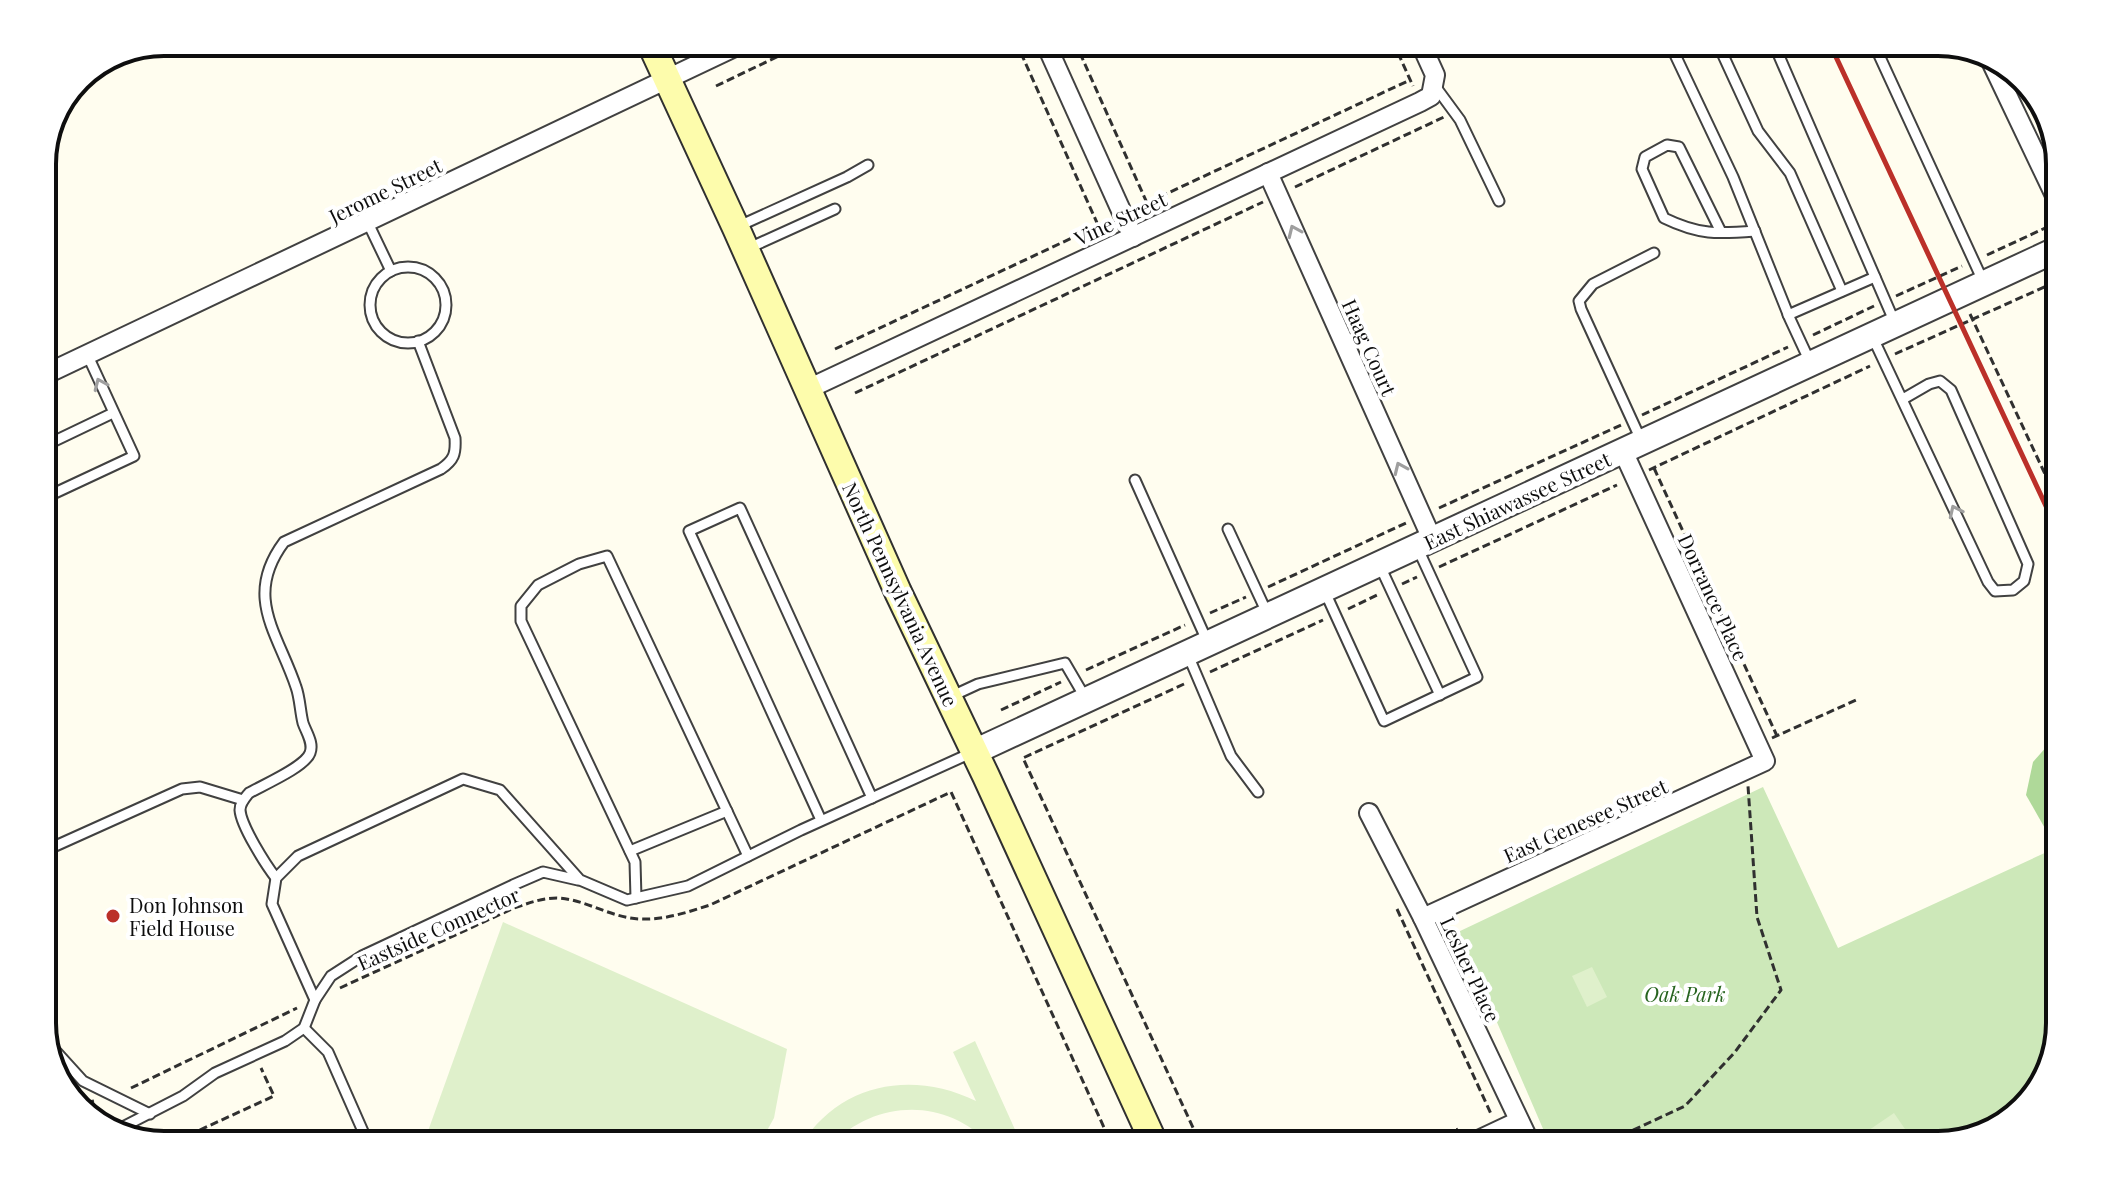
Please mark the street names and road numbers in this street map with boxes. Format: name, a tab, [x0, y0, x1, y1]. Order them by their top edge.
street label: Jerome Street	[323, 151, 447, 229]
street label: Vine Street	[1069, 185, 1171, 252]
street label: Haag Court	[1337, 295, 1404, 400]
street label: East Shiawassee Street	[1419, 444, 1616, 555]
street label: North Pennsylvania Avenue	[837, 477, 965, 711]
street label: Dorrance Place	[1673, 529, 1755, 665]
street label: East Genesee Street	[1499, 771, 1672, 868]
street label: Eastside Connector	[353, 880, 524, 976]
street label: Lesher Place	[1435, 912, 1507, 1026]

